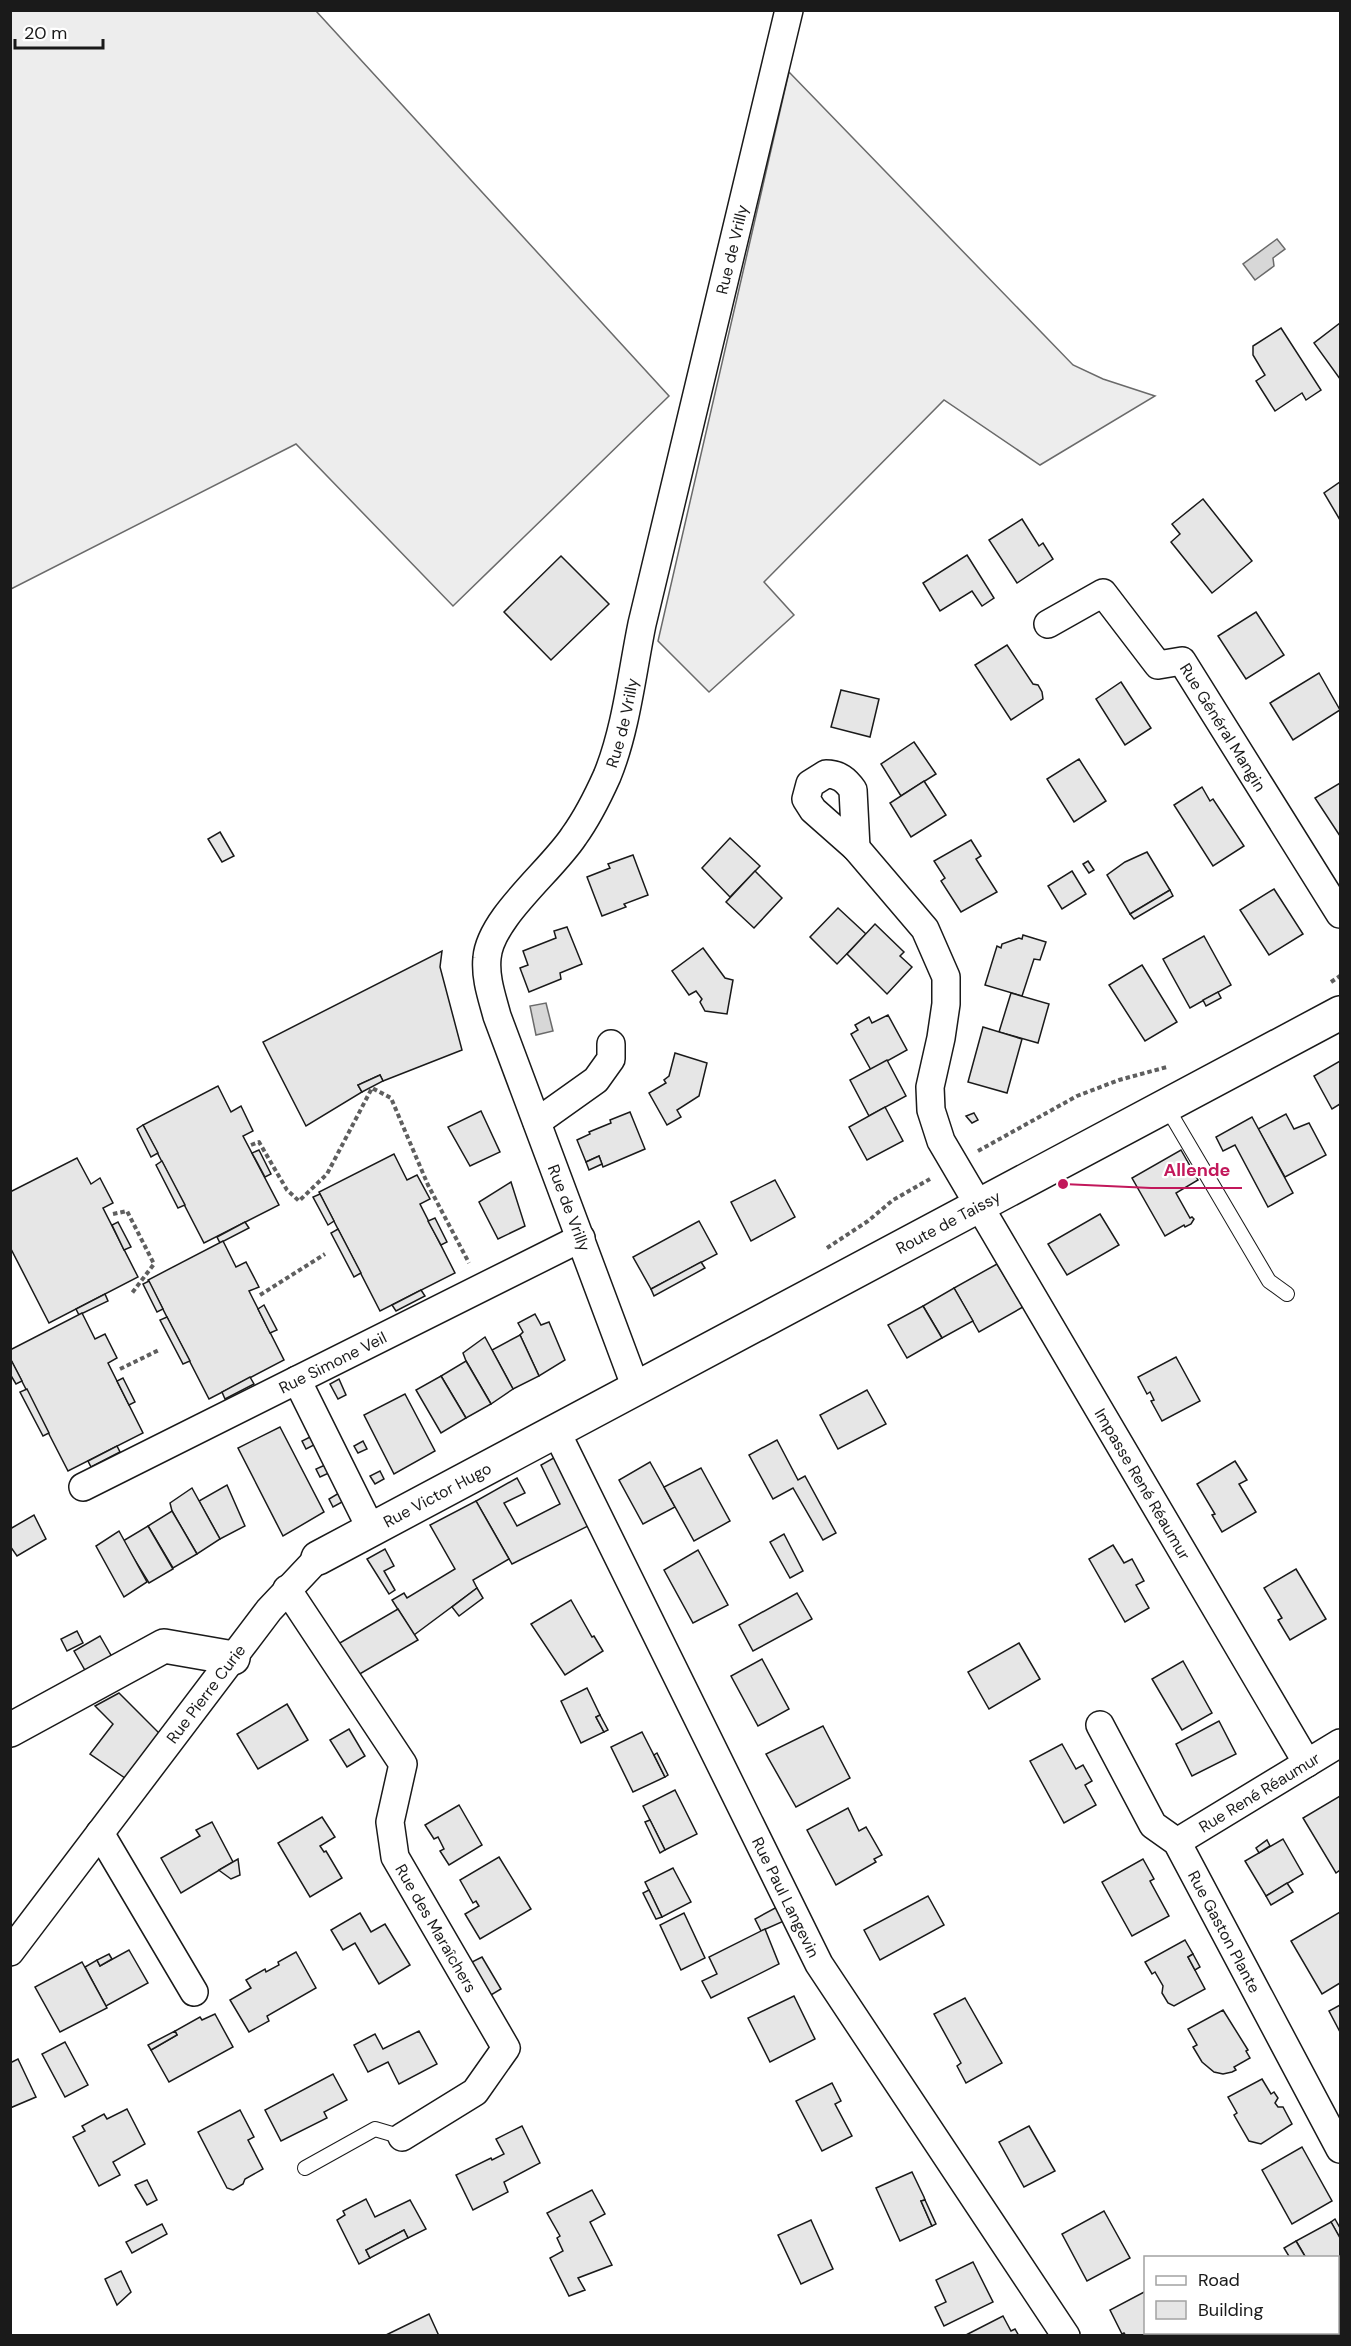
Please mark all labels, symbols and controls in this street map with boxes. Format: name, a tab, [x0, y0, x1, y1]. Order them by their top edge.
scale bar	[15, 12, 104, 50]
text: 20 m	[24, 21, 67, 45]
street label: Rue de Vrilly	[711, 202, 753, 296]
street label: Rue Général Mangin	[1175, 659, 1271, 795]
street label: Rue de Vrilly	[601, 676, 642, 771]
callout: Allende	[1151, 1152, 1242, 1188]
text: Allende	[1164, 1158, 1231, 1182]
street label: Rue de Vrilly	[543, 1162, 595, 1255]
street label: Route de Taissy	[892, 1186, 1004, 1258]
street label: Rue Simone Veil	[275, 1327, 390, 1398]
street label: Impasse René Réaumur	[1090, 1404, 1196, 1564]
street label: Rue Victor Hugo	[379, 1457, 495, 1532]
street label: Rue Pierre Curie	[161, 1640, 250, 1747]
street label: Rue René Réaumur	[1195, 1747, 1324, 1837]
street label: Rue Paul Langevin	[747, 1834, 825, 1961]
street label: Rue des Maraîchers	[391, 1860, 482, 1996]
street label: Rue Gaston Plante	[1184, 1867, 1266, 1996]
legend	[1144, 2256, 1339, 2334]
text: Road	[1198, 2268, 1240, 2292]
text: Building	[1198, 2298, 1263, 2322]

